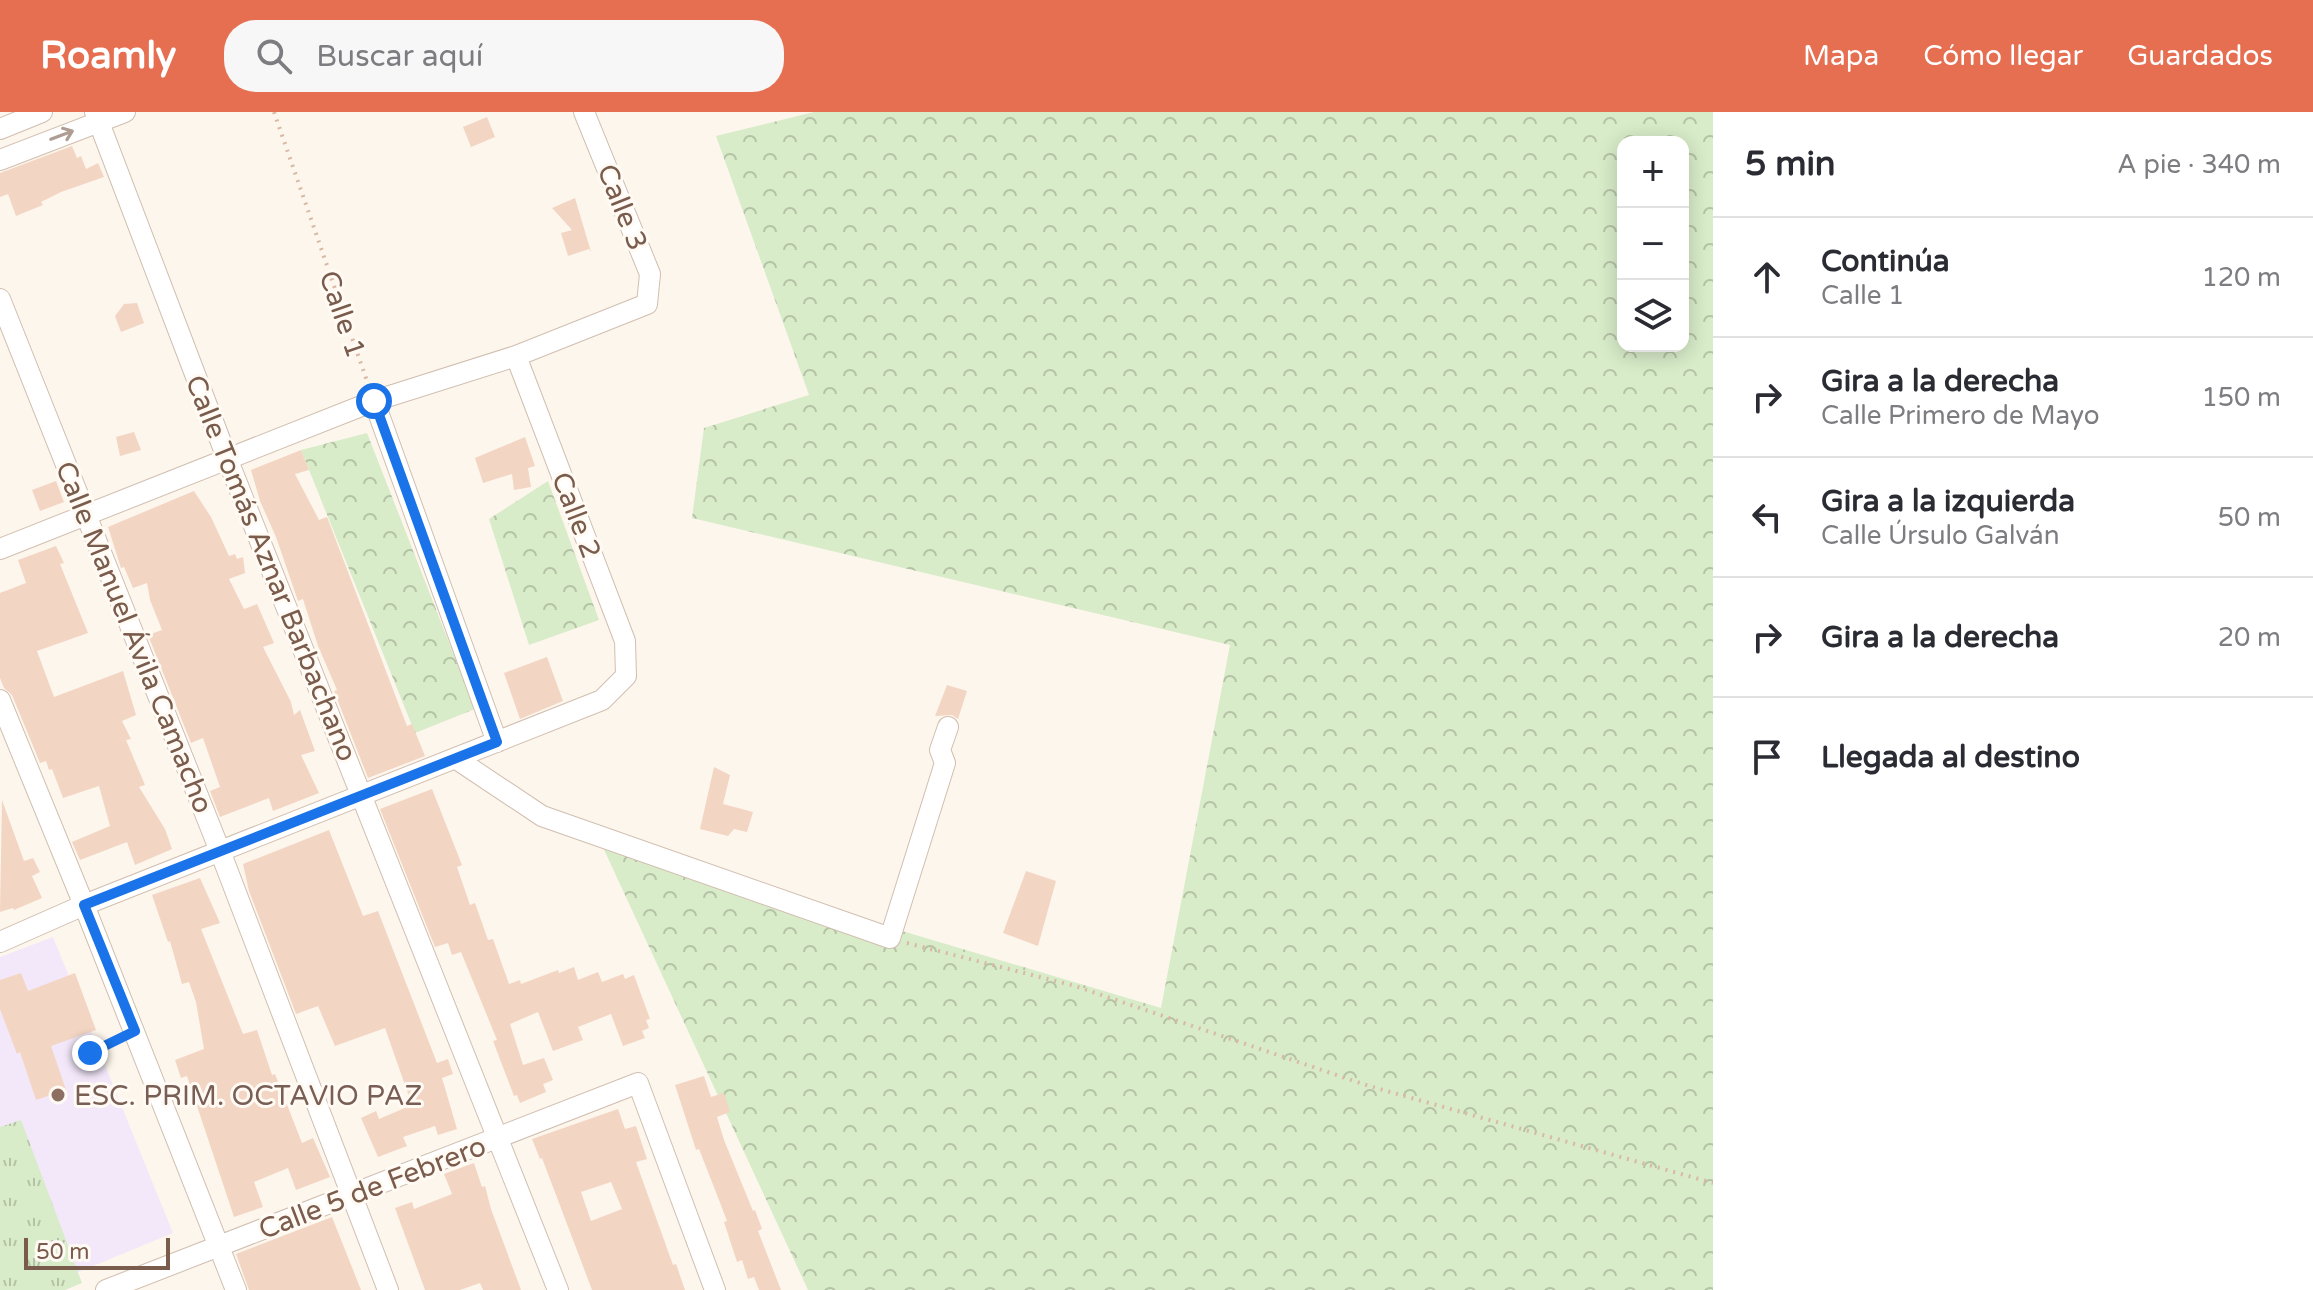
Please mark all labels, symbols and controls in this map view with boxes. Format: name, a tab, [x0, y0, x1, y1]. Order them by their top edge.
search box	[224, 20, 784, 92]
text: Roamly	[40, 33, 176, 79]
icon: search	[252, 34, 296, 78]
text: Buscar aquí	[316, 38, 483, 75]
text: Mapa	[1803, 39, 1879, 73]
text: Cómo llegar	[1923, 39, 2083, 73]
text: Guardados	[2127, 39, 2273, 73]
one-way arrow	[49, 127, 74, 142]
map controls	[1617, 136, 1689, 352]
button: +	[1617, 136, 1689, 208]
text: 5 min	[1745, 144, 1836, 185]
text: A pie · 340 m	[2117, 149, 2281, 180]
street label: Calle 3	[589, 159, 655, 255]
button: −	[1617, 208, 1689, 280]
text: Continúa	[1821, 243, 1950, 280]
icon: ahead	[1745, 255, 1789, 299]
text: 120 m	[2201, 262, 2281, 293]
street label: Calle 1	[311, 266, 373, 362]
button: layers	[1617, 280, 1689, 352]
text: Calle 1	[1821, 280, 1904, 311]
text: Gira a la derecha	[1821, 363, 2059, 400]
street label: Calle Tomás Aznar Barbachano	[178, 370, 364, 766]
icon: right	[1745, 375, 1789, 419]
text: 150 m	[2201, 382, 2281, 413]
route start	[356, 383, 392, 419]
text: Calle Primero de Mayo	[1821, 400, 2100, 431]
street label: Calle Manuel Ávila Camacho	[48, 456, 220, 818]
street label: Calle 2	[544, 467, 608, 563]
text: Gira a la izquierda	[1821, 483, 2075, 520]
icon: left	[1745, 495, 1789, 539]
text: 50 m	[2218, 502, 2281, 533]
text: Calle Úrsulo Galván	[1821, 520, 2060, 551]
icon: right	[1745, 615, 1789, 659]
text: Gira a la derecha	[1821, 619, 2059, 656]
text: 20 m	[2218, 622, 2281, 653]
icon: arrive	[1745, 735, 1789, 779]
text: Llegada al destino	[1821, 739, 2080, 776]
route end	[72, 1035, 108, 1071]
place label: ESC. PRIM. OCTAVIO PAZ	[74, 1079, 422, 1113]
marker: ESC. PRIM. OCTAVIO PAZ	[49, 1086, 67, 1104]
street label: Calle 5 de Febrero	[254, 1129, 491, 1247]
scale bar	[24, 1234, 170, 1270]
text: 50 m	[36, 1239, 90, 1265]

